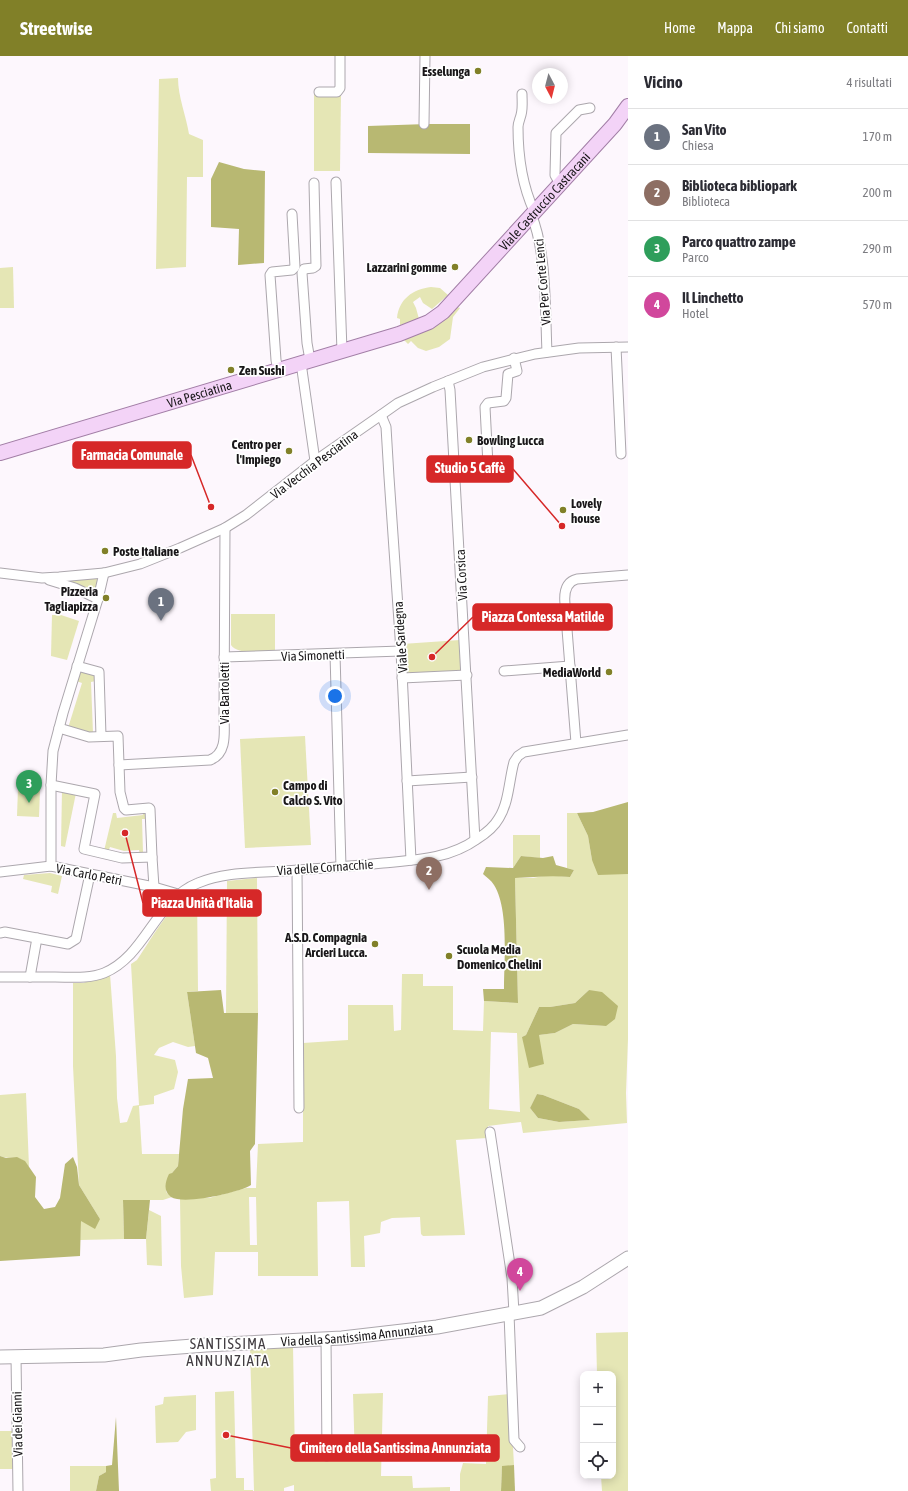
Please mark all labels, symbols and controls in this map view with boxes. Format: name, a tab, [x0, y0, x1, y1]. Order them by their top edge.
text: Streetwise	[20, 17, 93, 39]
text: Home	[664, 20, 695, 36]
text: Mappa	[717, 20, 753, 36]
text: Chi siamo	[775, 20, 825, 36]
text: Contatti	[847, 20, 888, 36]
place label: Esselunga	[422, 64, 470, 79]
marker: Esselunga	[473, 66, 483, 76]
north arrow	[532, 68, 568, 104]
text: Vicino	[644, 72, 683, 92]
text: 4 risultati	[846, 75, 892, 90]
text: San Vito	[682, 121, 727, 138]
text: 1	[654, 129, 660, 144]
text: 170 m	[863, 129, 892, 144]
text: Chiesa	[682, 138, 714, 153]
street label: Viale Castruccio Castracani	[496, 150, 593, 254]
text: Biblioteca bibliopark	[682, 177, 797, 194]
text: 2	[654, 185, 660, 200]
text: 200 m	[863, 185, 892, 200]
text: Biblioteca	[682, 194, 730, 209]
text: Parco quattro zampe	[682, 233, 796, 250]
street label: Via Per Corte Lenci	[531, 238, 554, 326]
text: 3	[654, 241, 660, 256]
text: 290 m	[863, 241, 892, 256]
text: Parco	[682, 250, 709, 265]
place label: Lazzarini gomme	[367, 260, 447, 275]
marker: Lazzarini gomme	[450, 262, 460, 272]
text: Il Linchetto	[682, 289, 744, 306]
text: 4	[654, 297, 660, 312]
text: 570 m	[863, 297, 892, 312]
text: Hotel	[682, 306, 709, 321]
place label: Zen Sushi	[239, 363, 284, 378]
marker: Zen Sushi	[226, 365, 236, 375]
street label: Via Pesciatina	[165, 377, 234, 411]
street label: Via Vecchia Pesciatina	[268, 427, 361, 502]
place label: Bowling Lucca	[477, 433, 544, 448]
marker: Bowling Lucca	[464, 435, 474, 445]
place label: Centro per l'Impiego	[232, 437, 282, 467]
callout: Farmacia Comunale	[73, 442, 191, 468]
marker: Centro per l'Impiego	[284, 446, 294, 456]
text: Farmacia Comunale	[81, 447, 183, 463]
callout: Studio 5 Caffè	[427, 456, 513, 482]
text: Studio 5 Caffè	[435, 460, 505, 476]
place label: Lovely house	[571, 496, 602, 526]
marker: Lovely house	[558, 505, 568, 515]
place label: Poste Italiane	[113, 544, 179, 559]
marker: Poste Italiane	[100, 546, 110, 556]
street label: Via Corsica	[453, 549, 470, 601]
place label: Pizzeria Tagliapizza	[45, 584, 98, 614]
pin: 1	[148, 588, 174, 621]
marker: Pizzeria Tagliapizza	[101, 593, 111, 603]
street label: Viale Sardegna	[391, 601, 410, 673]
callout: Piazza Contessa Matilde	[473, 604, 612, 630]
text: Piazza Contessa Matilde	[482, 609, 604, 625]
street label: Via Simonetti	[281, 647, 345, 664]
street label: Via Bartoletti	[217, 662, 232, 724]
place label: MediaWorld	[543, 665, 601, 680]
marker: MediaWorld	[604, 667, 614, 677]
your location	[325, 686, 345, 706]
pin: 3	[16, 770, 42, 803]
place label: Campo di Calcio S. Vito	[283, 778, 343, 808]
marker: Campo di Calcio S. Vito	[270, 787, 280, 797]
street label: Via delle Cornacchie	[276, 857, 374, 878]
pin: 2	[416, 857, 442, 890]
street label: Via Carlo Petri	[55, 861, 123, 888]
callout: Piazza Unità d'Italia	[143, 890, 261, 916]
text: Piazza Unità d'Italia	[151, 895, 254, 911]
place label: A.S.D. Compagnia Arcieri Lucca.	[284, 930, 368, 960]
marker: A.S.D. Compagnia Arcieri Lucca.	[370, 939, 380, 949]
place label: Scuola Media Domenico Chelini	[457, 942, 541, 972]
marker: Scuola Media Domenico Chelini	[444, 951, 454, 961]
pin: 4	[507, 1258, 533, 1291]
street label: Via della Santissima Annunziata	[280, 1320, 434, 1349]
district label: SANTISSIMA ANNUNZIATA	[186, 1335, 270, 1369]
map controls	[580, 1371, 616, 1479]
button: +	[580, 1371, 616, 1407]
street label: Via dei Gianni	[9, 1391, 26, 1457]
button: −	[580, 1407, 616, 1443]
callout: Cimitero della Santissima Annunziata	[291, 1435, 499, 1461]
text: Cimitero della Santissima Annunziata	[299, 1440, 491, 1456]
button: locate	[580, 1443, 616, 1479]

